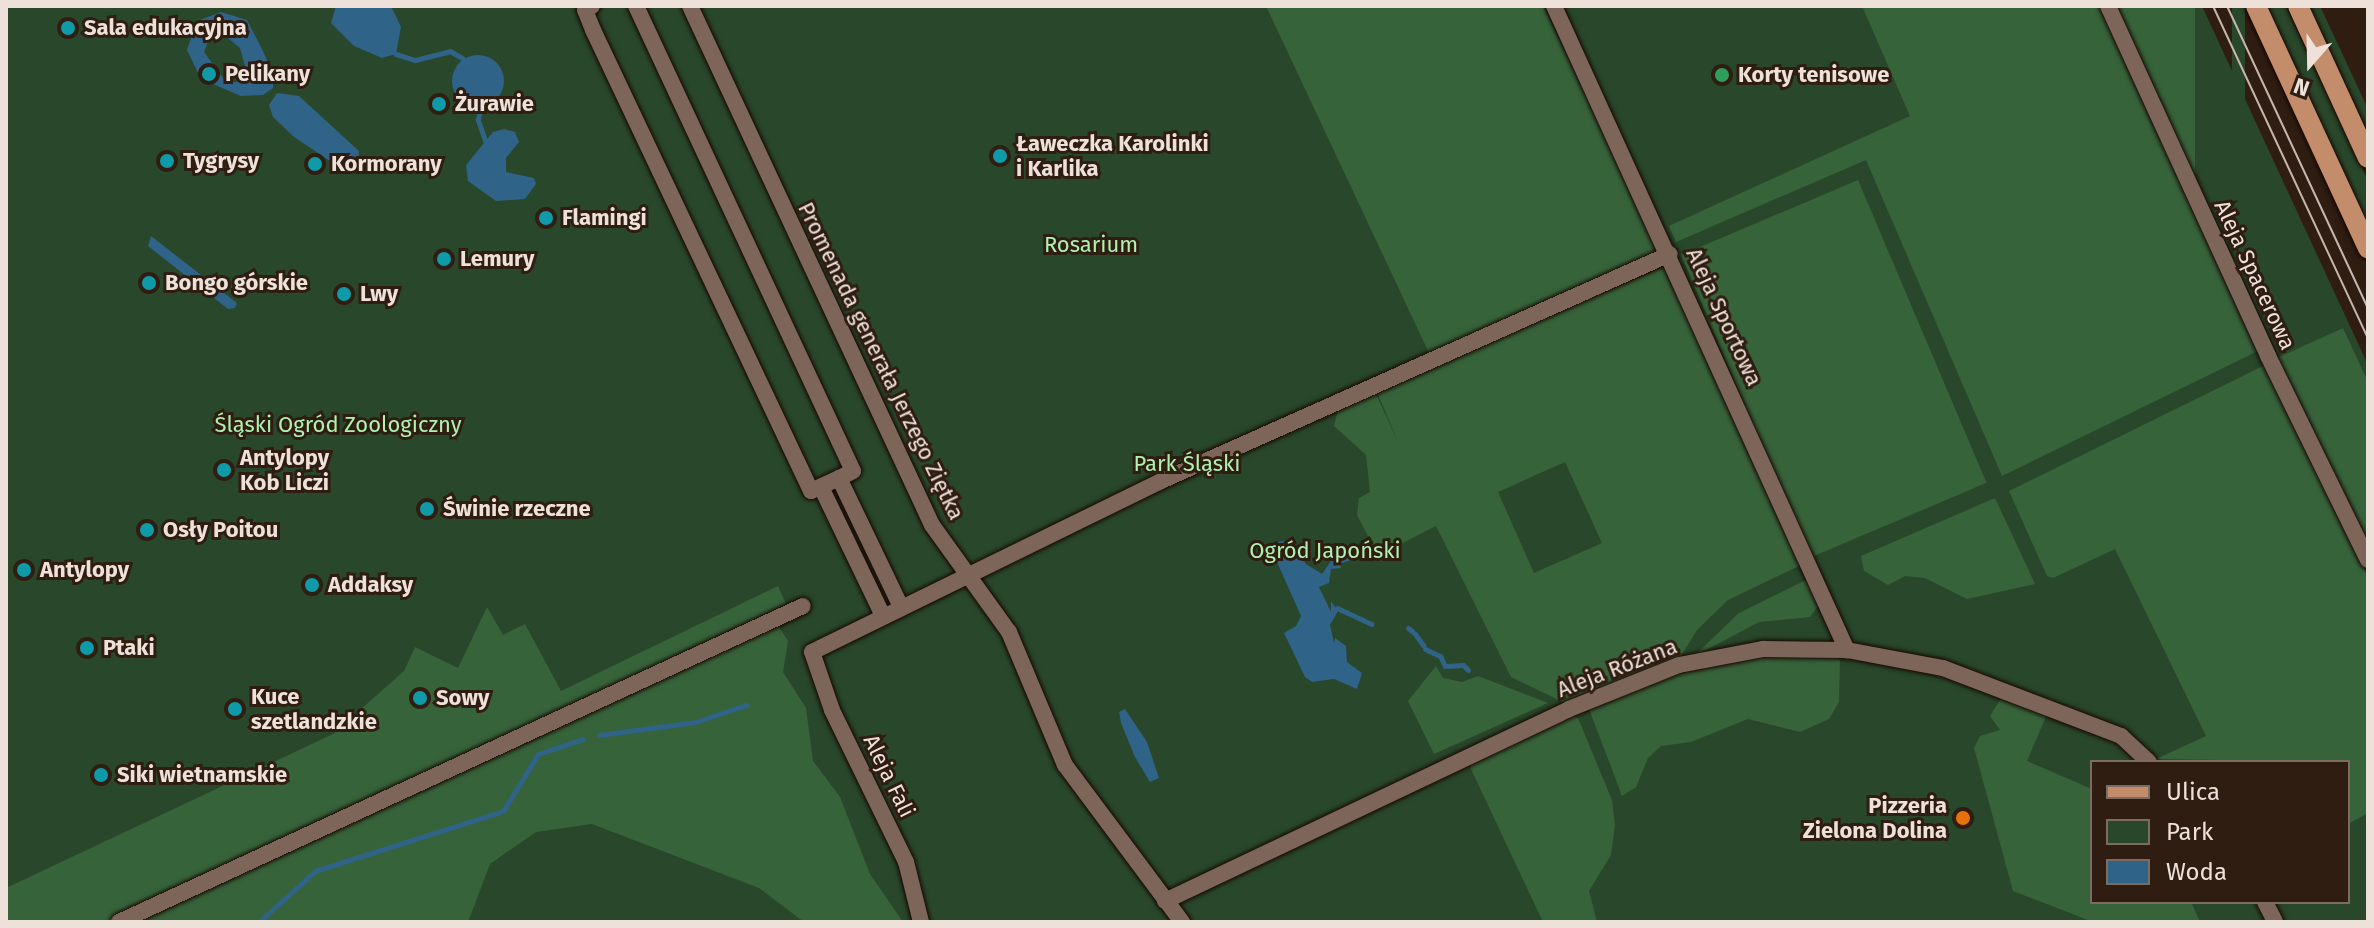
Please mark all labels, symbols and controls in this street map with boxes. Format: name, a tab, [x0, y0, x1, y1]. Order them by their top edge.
place label: Sala edukacyjna	[84, 15, 247, 41]
marker: Sala edukacyjna	[59, 19, 77, 37]
north arrow	[2270, 24, 2350, 104]
place label: Pelikany	[225, 61, 310, 87]
place label: Korty tenisowe	[1738, 62, 1889, 88]
marker: Pelikany	[200, 65, 218, 83]
marker: Korty tenisowe	[1713, 66, 1731, 84]
text: N	[2290, 72, 2313, 102]
place label: Żurawie	[455, 91, 534, 117]
marker: Żurawie	[430, 95, 448, 113]
place label: Ławeczka Karolinki i Karlika	[1016, 130, 1209, 182]
marker: Ławeczka Karolinki i Karlika	[991, 147, 1009, 165]
place label: Tygrysy	[183, 148, 259, 174]
place label: Kormorany	[331, 151, 442, 177]
marker: Tygrysy	[158, 152, 176, 170]
marker: Kormorany	[306, 155, 324, 173]
street label: Aleja Spacerowa	[2209, 196, 2301, 354]
street label: Promenada generała Jerzego Ziętka	[792, 198, 970, 524]
place label: Flamingi	[562, 205, 647, 231]
marker: Flamingi	[537, 209, 555, 227]
park label: Rosarium	[1044, 232, 1138, 258]
street label: Aleja Sportowa	[1681, 244, 1767, 390]
place label: Lemury	[460, 246, 534, 272]
marker: Lemury	[435, 250, 453, 268]
place label: Bongo górskie	[165, 270, 308, 296]
marker: Bongo górskie	[140, 274, 158, 292]
place label: Lwy	[360, 281, 398, 307]
marker: Lwy	[335, 285, 353, 303]
park label: Śląski Ogród Zoologiczny	[214, 412, 462, 438]
place label: Antylopy Kob Liczi	[240, 444, 329, 496]
park label: Park Śląski	[1134, 451, 1240, 477]
marker: Antylopy Kob Liczi	[215, 461, 233, 479]
place label: Świnie rzeczne	[443, 496, 591, 522]
marker: Świnie rzeczne	[418, 500, 436, 518]
place label: Osły Poitou	[163, 517, 278, 543]
marker: Osły Poitou	[138, 521, 156, 539]
park label: Ogród Japoński	[1249, 538, 1401, 564]
place label: Antylopy	[40, 557, 129, 583]
marker: Antylopy	[15, 561, 33, 579]
place label: Addaksy	[328, 572, 413, 598]
marker: Addaksy	[303, 576, 321, 594]
street label: Aleja Różana	[1553, 633, 1681, 703]
place label: Ptaki	[103, 635, 155, 661]
marker: Ptaki	[78, 639, 96, 657]
place label: Kuce szetlandzkie	[251, 683, 377, 734]
place label: Sowy	[436, 685, 489, 711]
marker: Sowy	[411, 689, 429, 707]
marker: Kuce szetlandzkie	[226, 700, 244, 718]
street label: Aleja Fali	[858, 730, 920, 822]
legend	[2090, 760, 2350, 904]
place label: Siki wietnamskie	[117, 762, 287, 788]
marker: Siki wietnamskie	[92, 766, 110, 784]
text: Ulica	[2166, 778, 2220, 806]
place label: Pizzeria Zielona Dolina	[1803, 792, 1947, 844]
marker: Pizzeria Zielona Dolina	[1954, 809, 1972, 827]
text: Park	[2166, 818, 2213, 846]
text: Woda	[2166, 858, 2227, 886]

